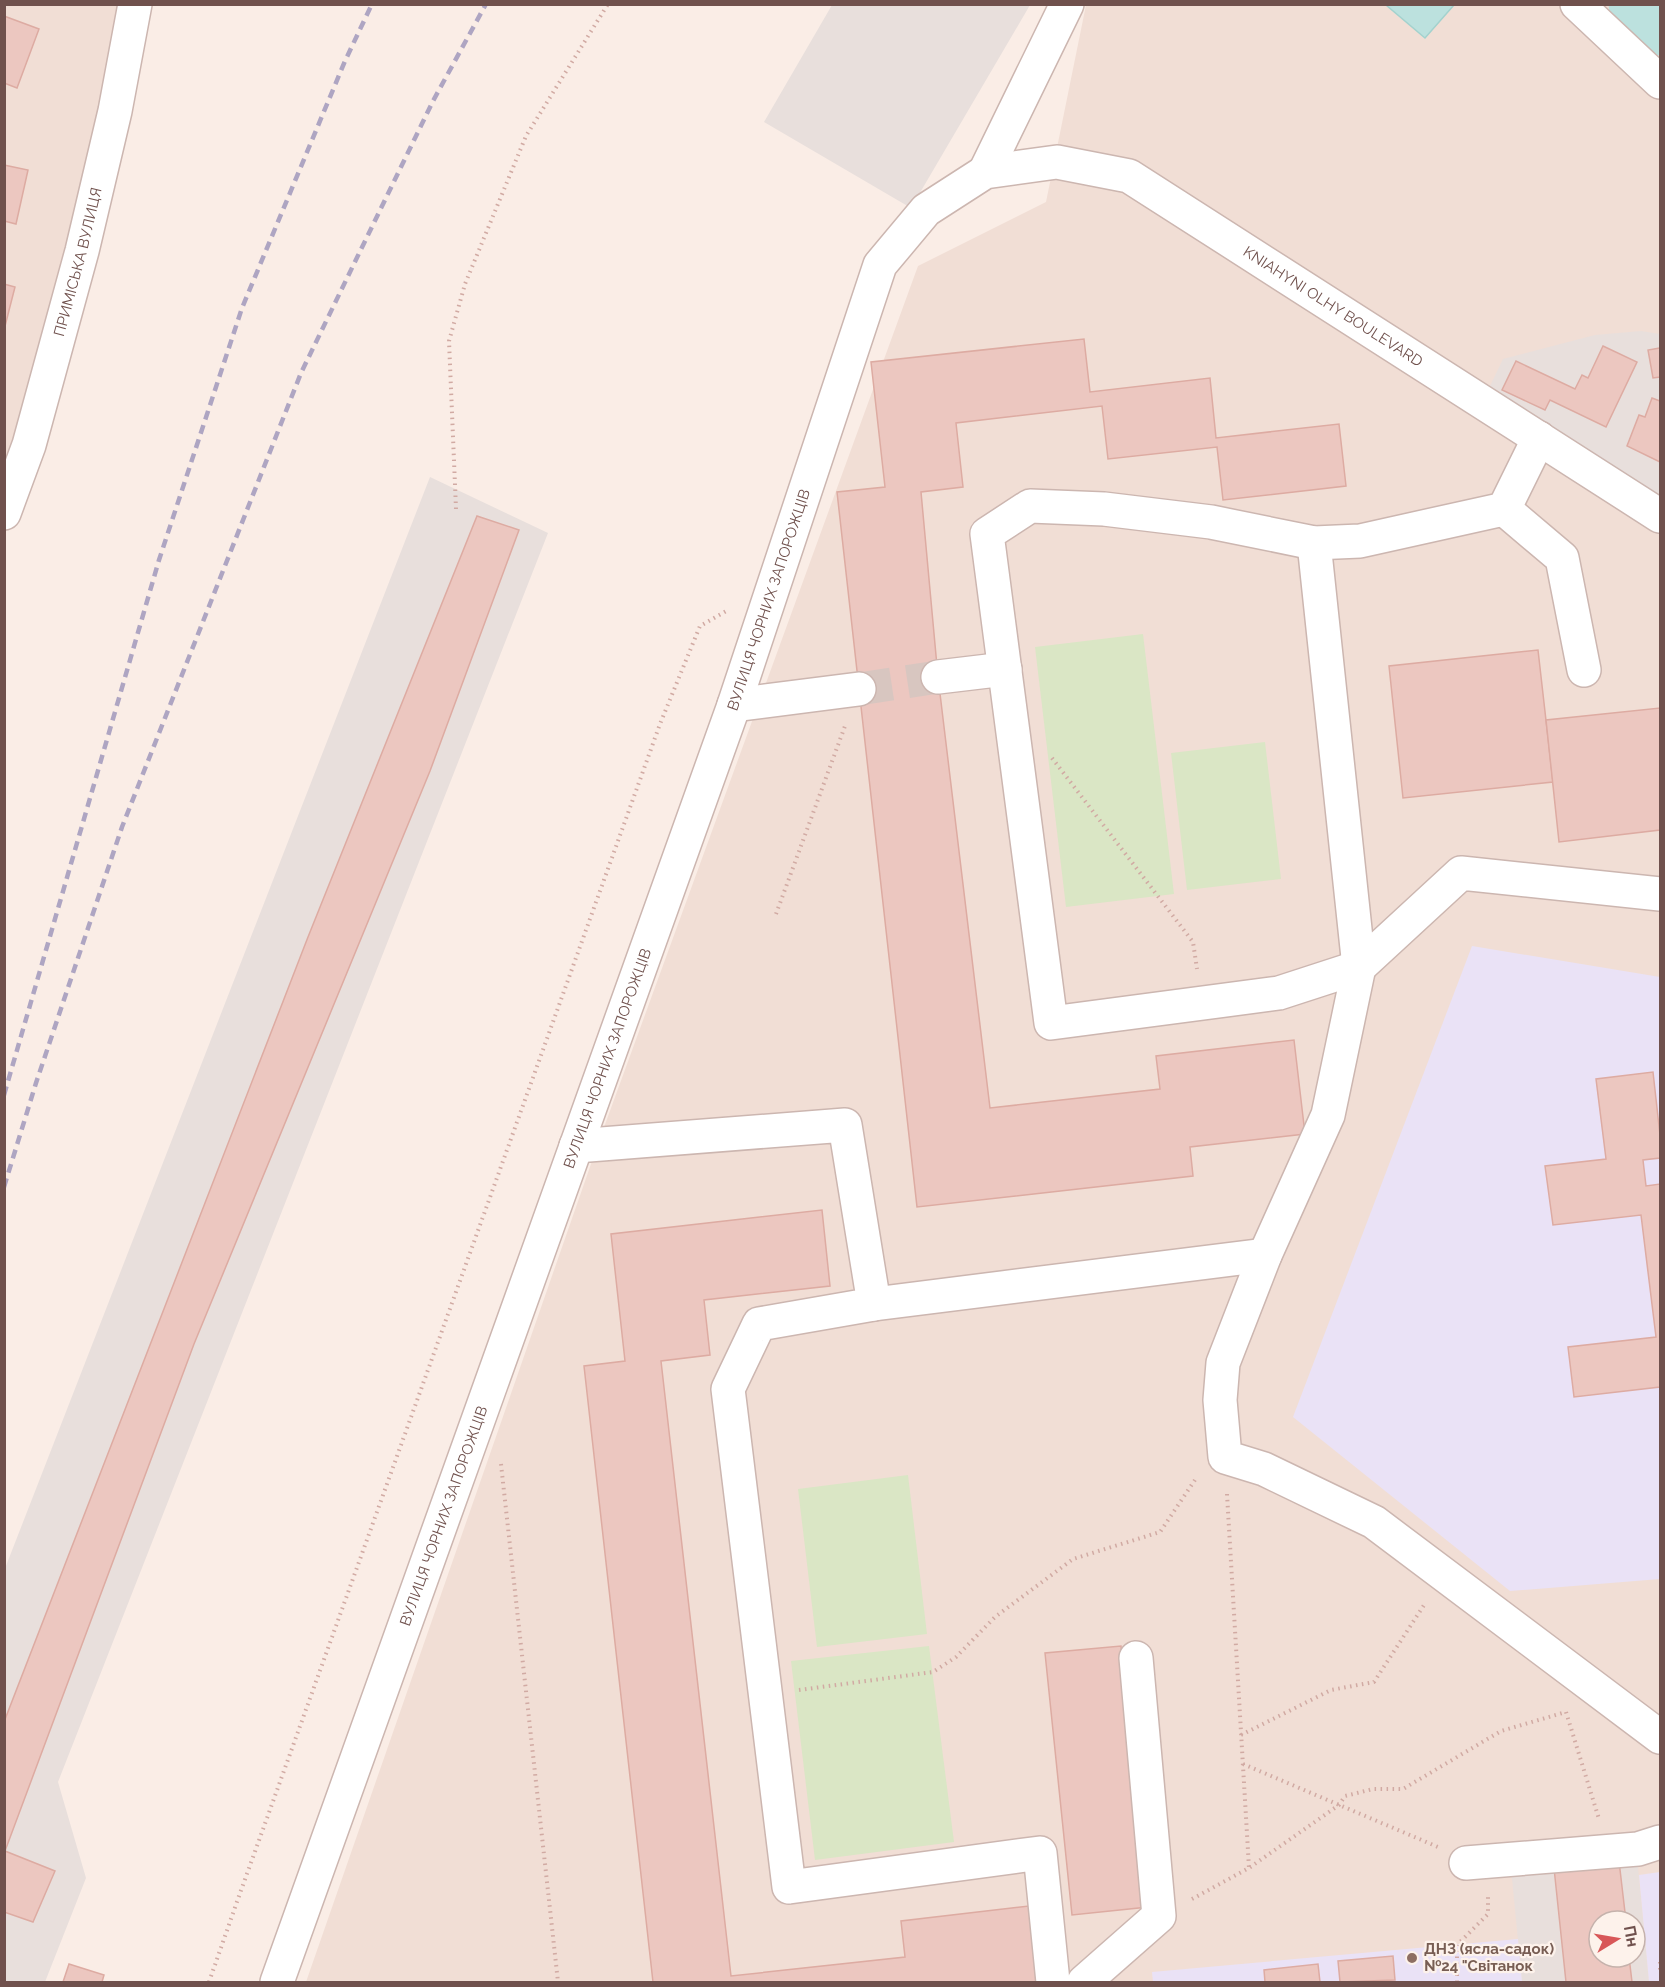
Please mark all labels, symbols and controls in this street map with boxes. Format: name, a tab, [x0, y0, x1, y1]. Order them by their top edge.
street label: ПРИМІСЬКА ВУЛИЦЯ	[50, 186, 106, 338]
street label: KNIAHYNI OLHY BOULEVARD	[1240, 242, 1426, 371]
street label: ВУЛИЦЯ ЧОРНИХ ЗАПОРОЖЦІВ	[724, 487, 814, 713]
street label: ВУЛИЦЯ ЧОРНИХ ЗАПОРОЖЦІВ	[560, 946, 655, 1171]
street label: ВУЛИЦЯ ЧОРНИХ ЗАПОРОЖЦІВ	[396, 1404, 491, 1628]
north arrow	[1587, 1909, 1647, 1969]
text: Пн	[1620, 1924, 1643, 1948]
place label: ДНЗ (ясла-садок) №24 "Світанок	[1424, 1940, 1554, 1975]
marker: ДНЗ (ясла-садок) №24 "Світанок	[1405, 1951, 1419, 1965]

